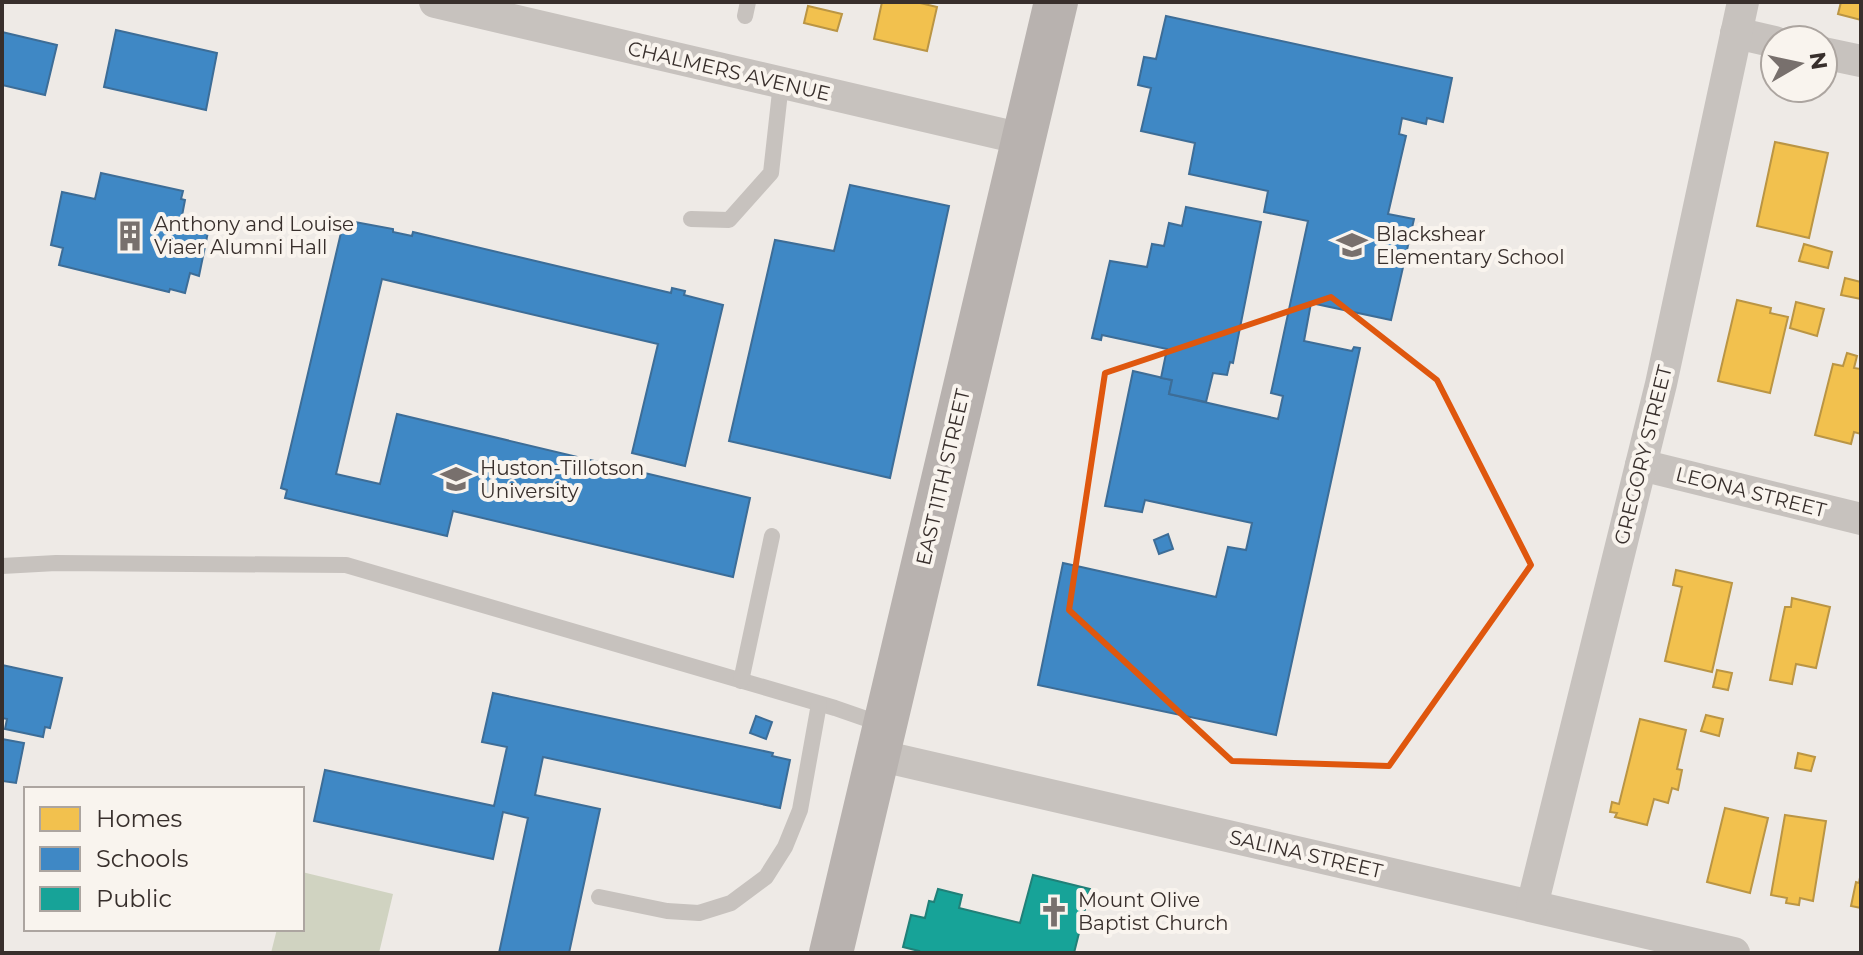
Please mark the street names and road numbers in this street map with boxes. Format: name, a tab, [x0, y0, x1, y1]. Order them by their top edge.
street label: CHALMERS AVENUE	[625, 36, 833, 106]
street label: GREGORY STREET	[1609, 362, 1677, 547]
street label: EAST 11TH STREET	[911, 386, 975, 568]
street label: LEONA STREET	[1673, 462, 1829, 522]
street label: SALINA STREET	[1227, 825, 1385, 883]

